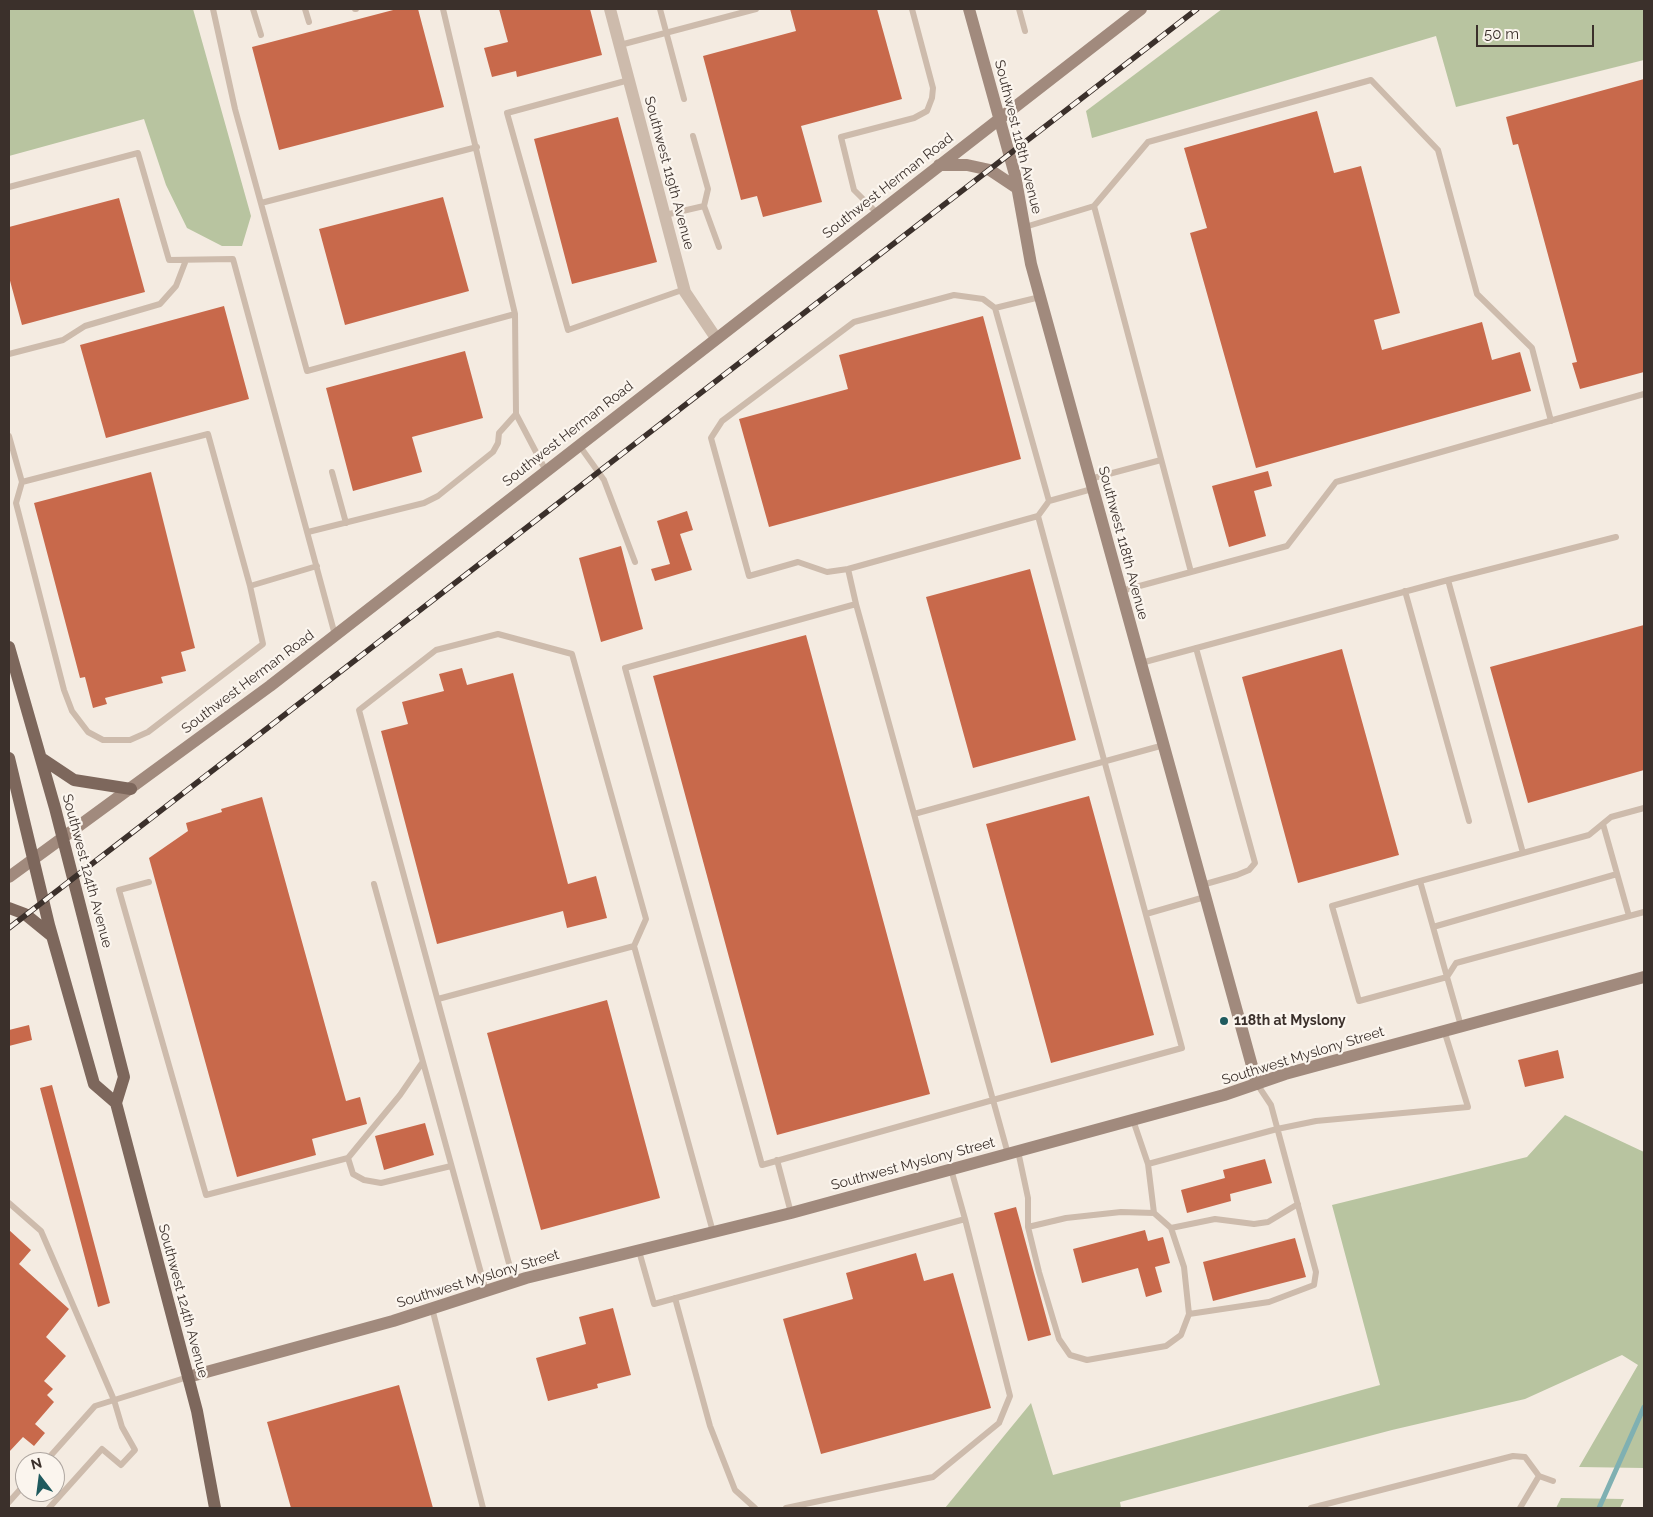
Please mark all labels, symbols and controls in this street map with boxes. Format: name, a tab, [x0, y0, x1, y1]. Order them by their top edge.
scale bar	[1478, 15, 1596, 47]
text: 50 m	[1484, 25, 1519, 43]
street label: Southwest 118th Avenue	[991, 58, 1045, 216]
street label: Southwest 119th Avenue	[640, 95, 698, 251]
street label: Southwest Herman Road	[819, 130, 957, 242]
street label: Southwest Herman Road	[499, 378, 637, 490]
street label: Southwest 118th Avenue	[1094, 465, 1152, 621]
street label: Southwest Herman Road	[179, 627, 317, 737]
street label: Southwest 124th Avenue	[58, 792, 116, 950]
place label: 118th at Myslony	[1234, 1013, 1346, 1029]
marker: 118th at Myslony	[1218, 1015, 1230, 1027]
street label: Southwest Myslony Street	[1220, 1023, 1386, 1089]
street label: Southwest Myslony Street	[829, 1134, 997, 1194]
street label: Southwest 124th Avenue	[154, 1222, 212, 1380]
street label: Southwest Myslony Street	[395, 1246, 561, 1312]
north arrow	[15, 1452, 65, 1502]
text: N	[29, 1454, 44, 1473]

